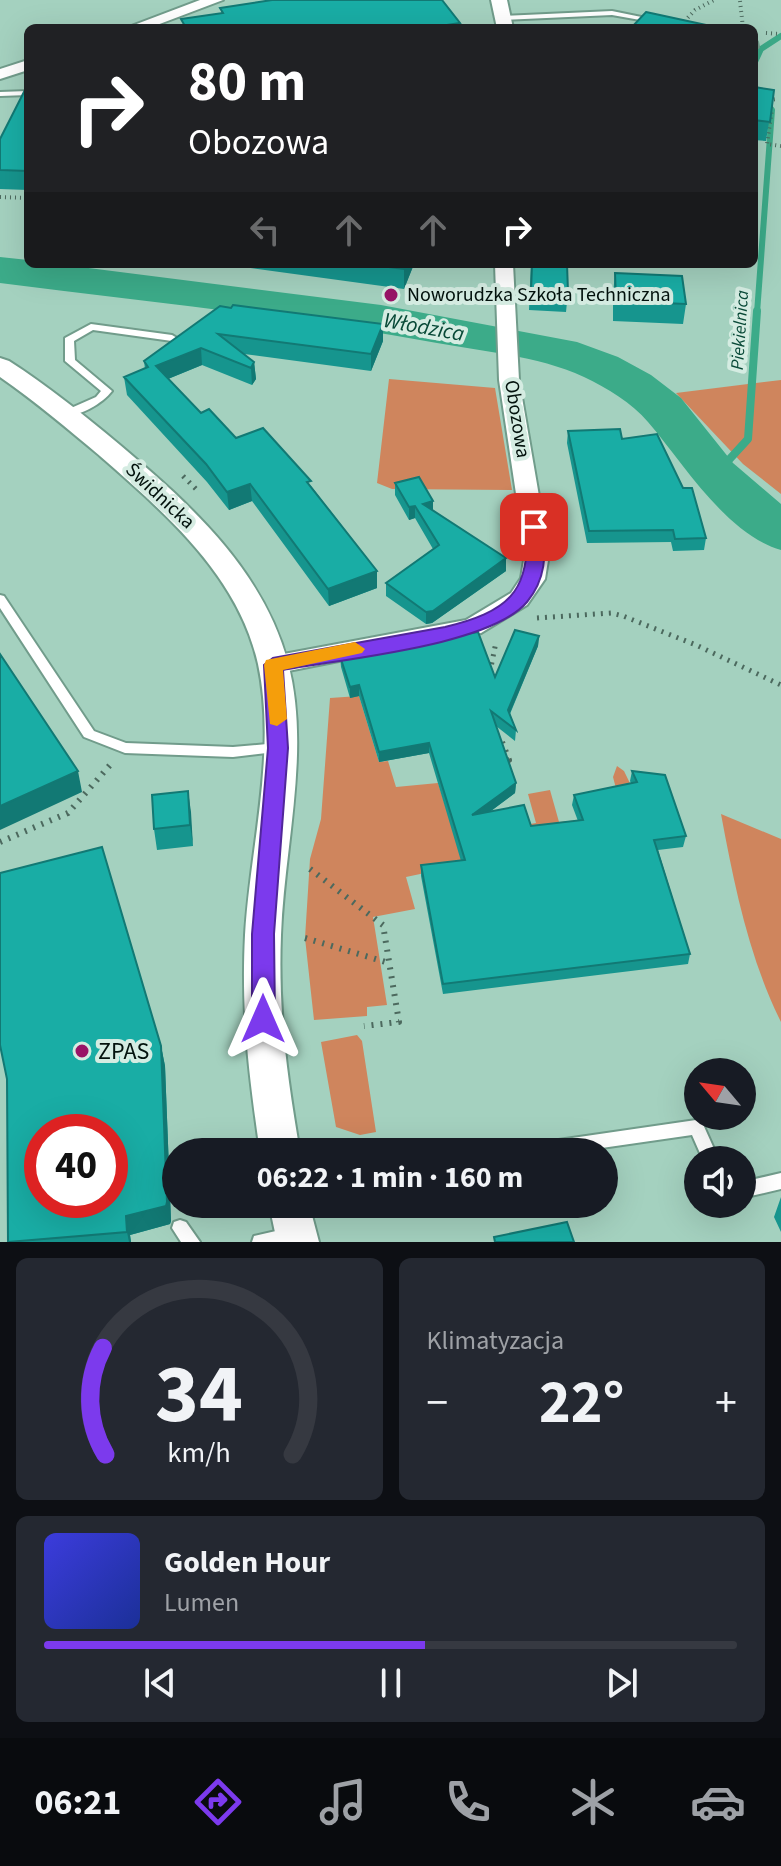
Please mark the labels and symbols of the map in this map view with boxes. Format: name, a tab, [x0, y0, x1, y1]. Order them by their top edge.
place label: Noworudzka Szkoła Techniczna	[407, 281, 670, 309]
marker: Noworudzka Szkoła Techniczna	[382, 286, 400, 304]
water label: Piekielnica	[725, 289, 755, 371]
water label: Włodzica	[381, 304, 467, 350]
street label: Obozowa	[497, 378, 537, 460]
street label: Świdnicka	[119, 456, 201, 536]
pin	[500, 493, 568, 561]
position arrow	[221, 977, 305, 1061]
place label: ZPAS	[98, 1034, 149, 1069]
marker: ZPAS	[73, 1042, 91, 1060]
north arrow	[684, 1058, 756, 1130]
speed limit sign: 40	[24, 1114, 128, 1218]

